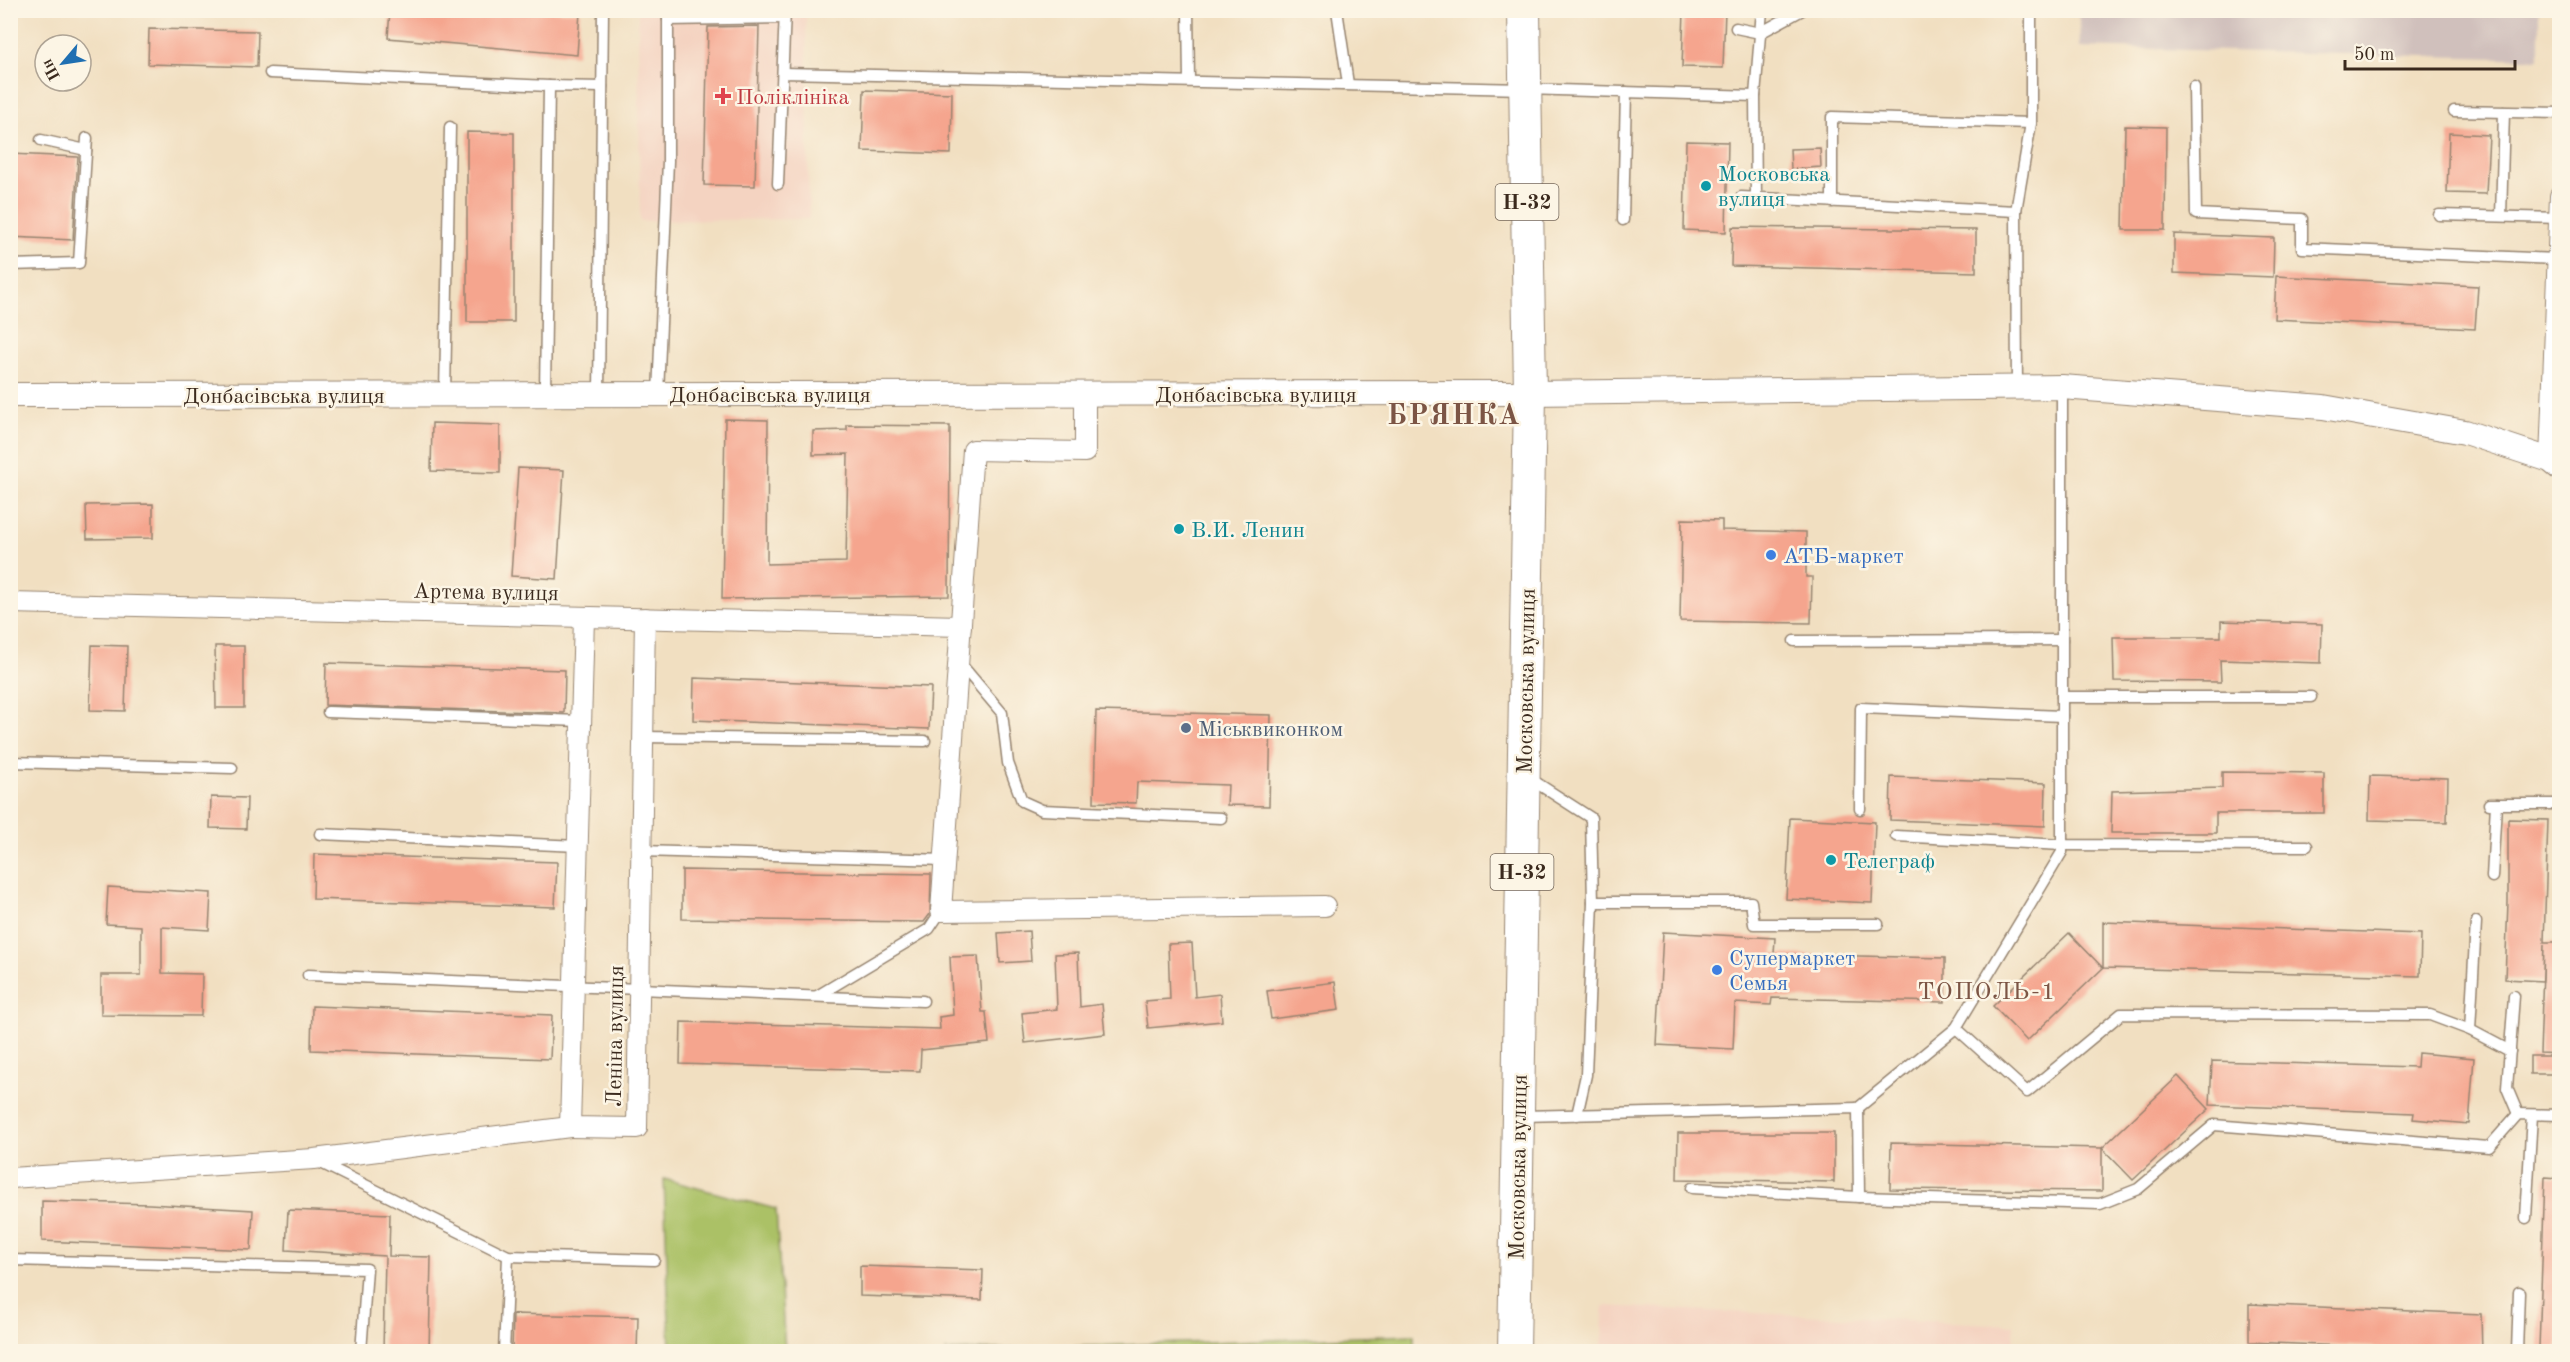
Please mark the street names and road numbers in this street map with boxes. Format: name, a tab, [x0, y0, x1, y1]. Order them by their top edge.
road number: Н-32	[1496, 184, 1558, 220]
street label: Донбасівська вулиця	[669, 385, 871, 407]
street label: Донбасівська вулиця	[1155, 385, 1357, 407]
street label: Донбасівська вулиця	[183, 386, 385, 408]
street label: Артема вулиця	[413, 581, 559, 605]
street label: Московська вулиця	[1514, 588, 1540, 774]
road number: Н-32	[1490, 854, 1553, 890]
street label: Леніна вулиця	[604, 965, 628, 1107]
street label: Московська вулиця	[1506, 1074, 1532, 1260]

